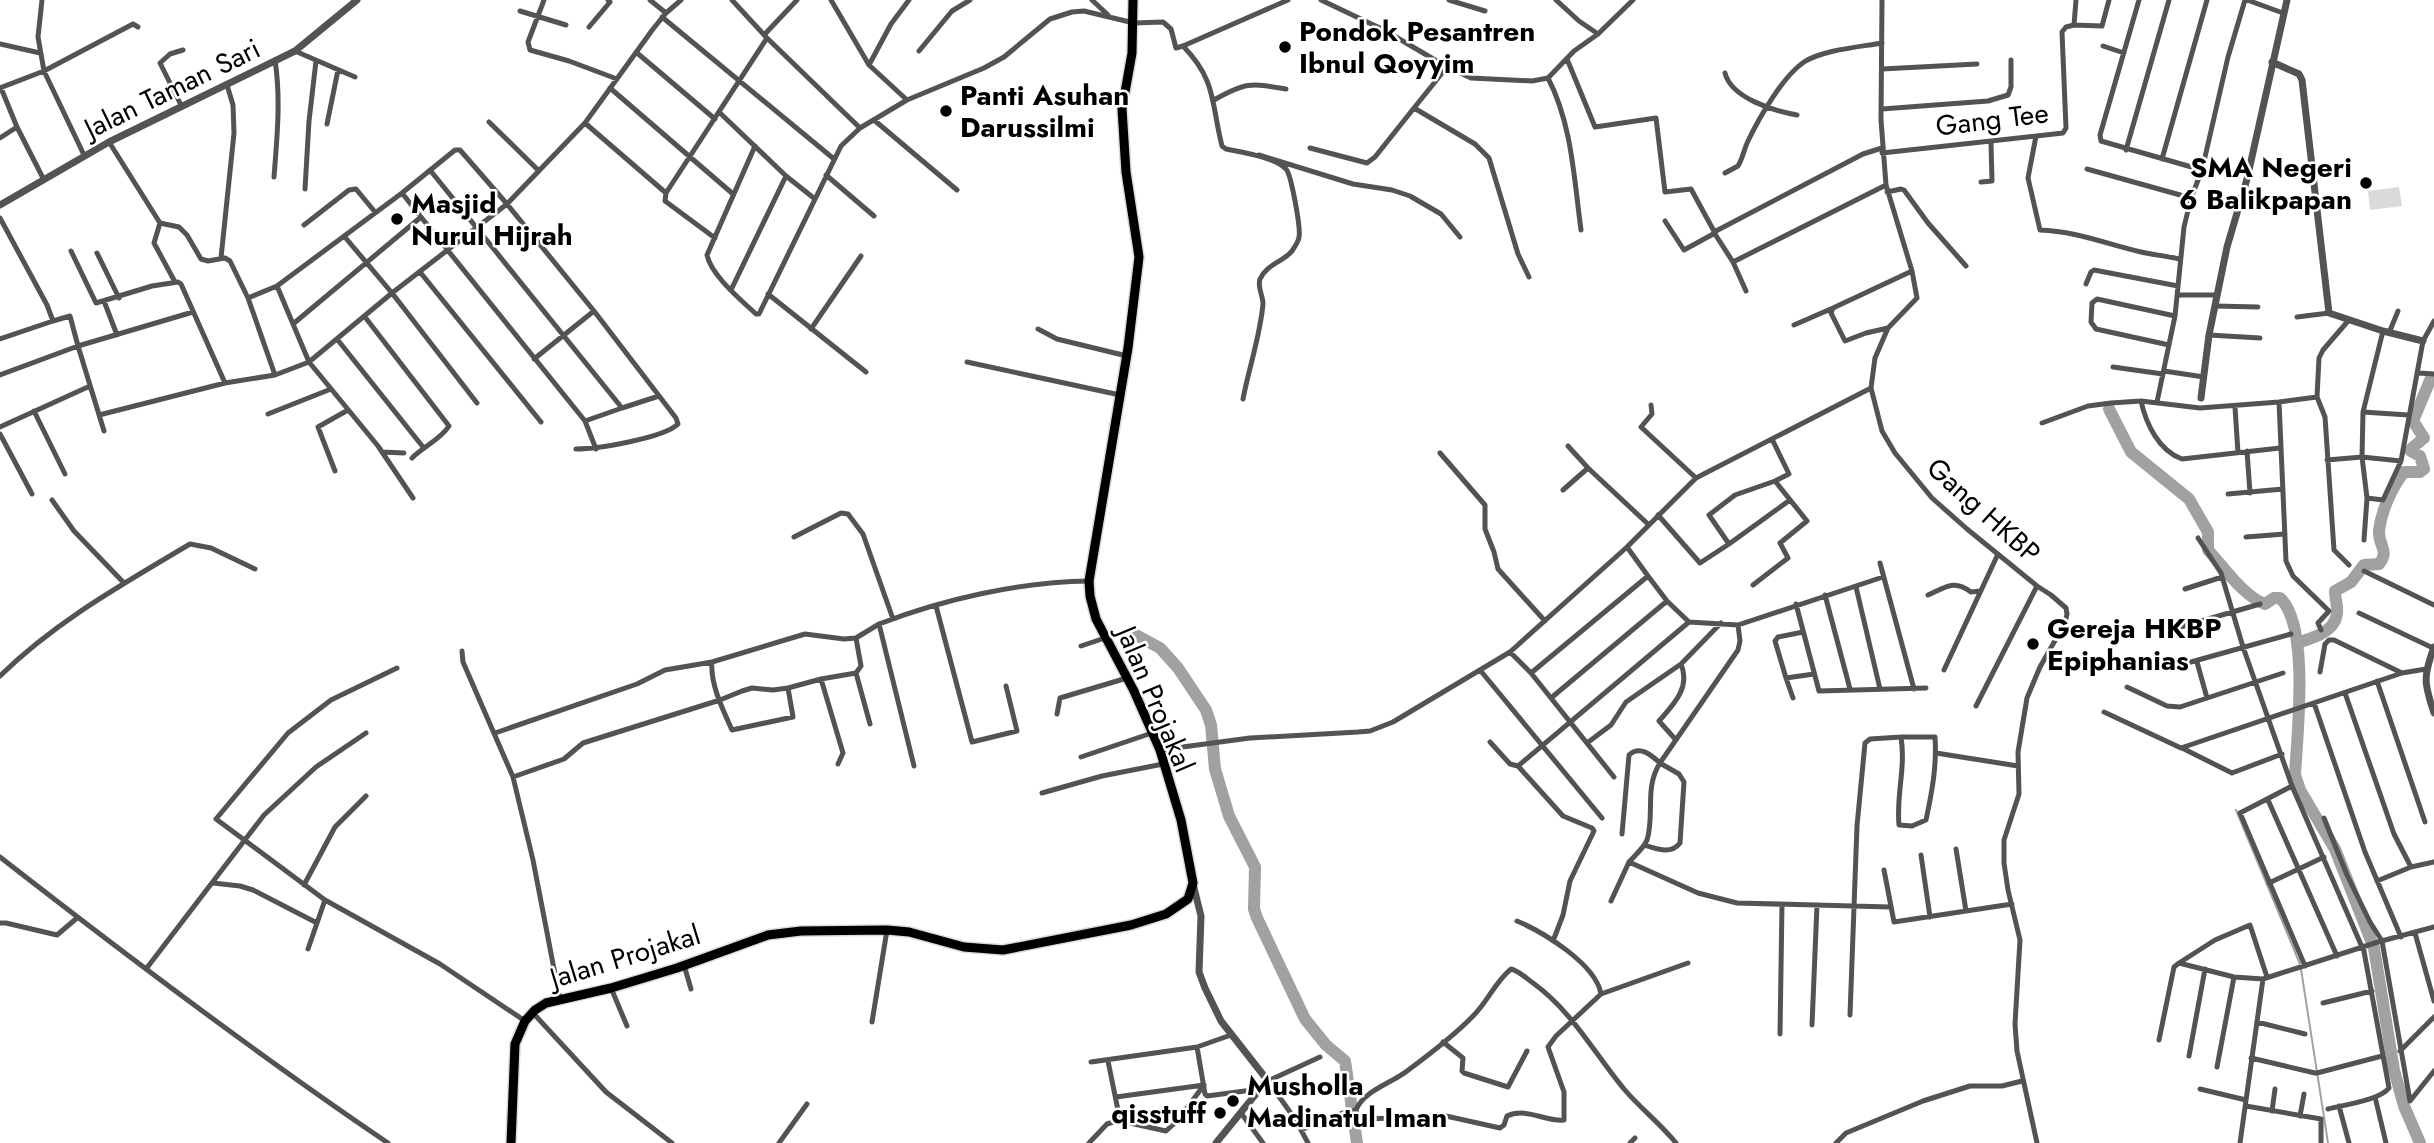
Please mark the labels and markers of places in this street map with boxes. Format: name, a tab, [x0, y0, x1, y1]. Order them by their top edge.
place label: Pondok Pesantren Ibnul Qoyyim	[1299, 11, 1535, 84]
marker: Pondok Pesantren Ibnul Qoyyim	[1277, 39, 1293, 55]
place label: Panti Asuhan Darussilmi	[960, 75, 1129, 148]
marker: Panti Asuhan Darussilmi	[938, 103, 954, 119]
place label: SMA Negeri 6 Balikpapan	[2179, 147, 2352, 220]
marker: SMA Negeri 6 Balikpapan	[2358, 175, 2374, 191]
place label: Masjid Nurul Hijrah	[411, 183, 573, 256]
marker: Masjid Nurul Hijrah	[389, 211, 405, 227]
place label: Gereja HKBP Epiphanias	[2047, 608, 2222, 681]
marker: Gereja HKBP Epiphanias	[2025, 636, 2041, 652]
place label: Musholla Madinatul Iman	[1247, 1065, 1447, 1138]
place label: qisstuff	[1111, 1093, 1207, 1134]
marker: Musholla Madinatul Iman	[1225, 1093, 1241, 1109]
marker: qisstuff	[1212, 1105, 1228, 1121]

